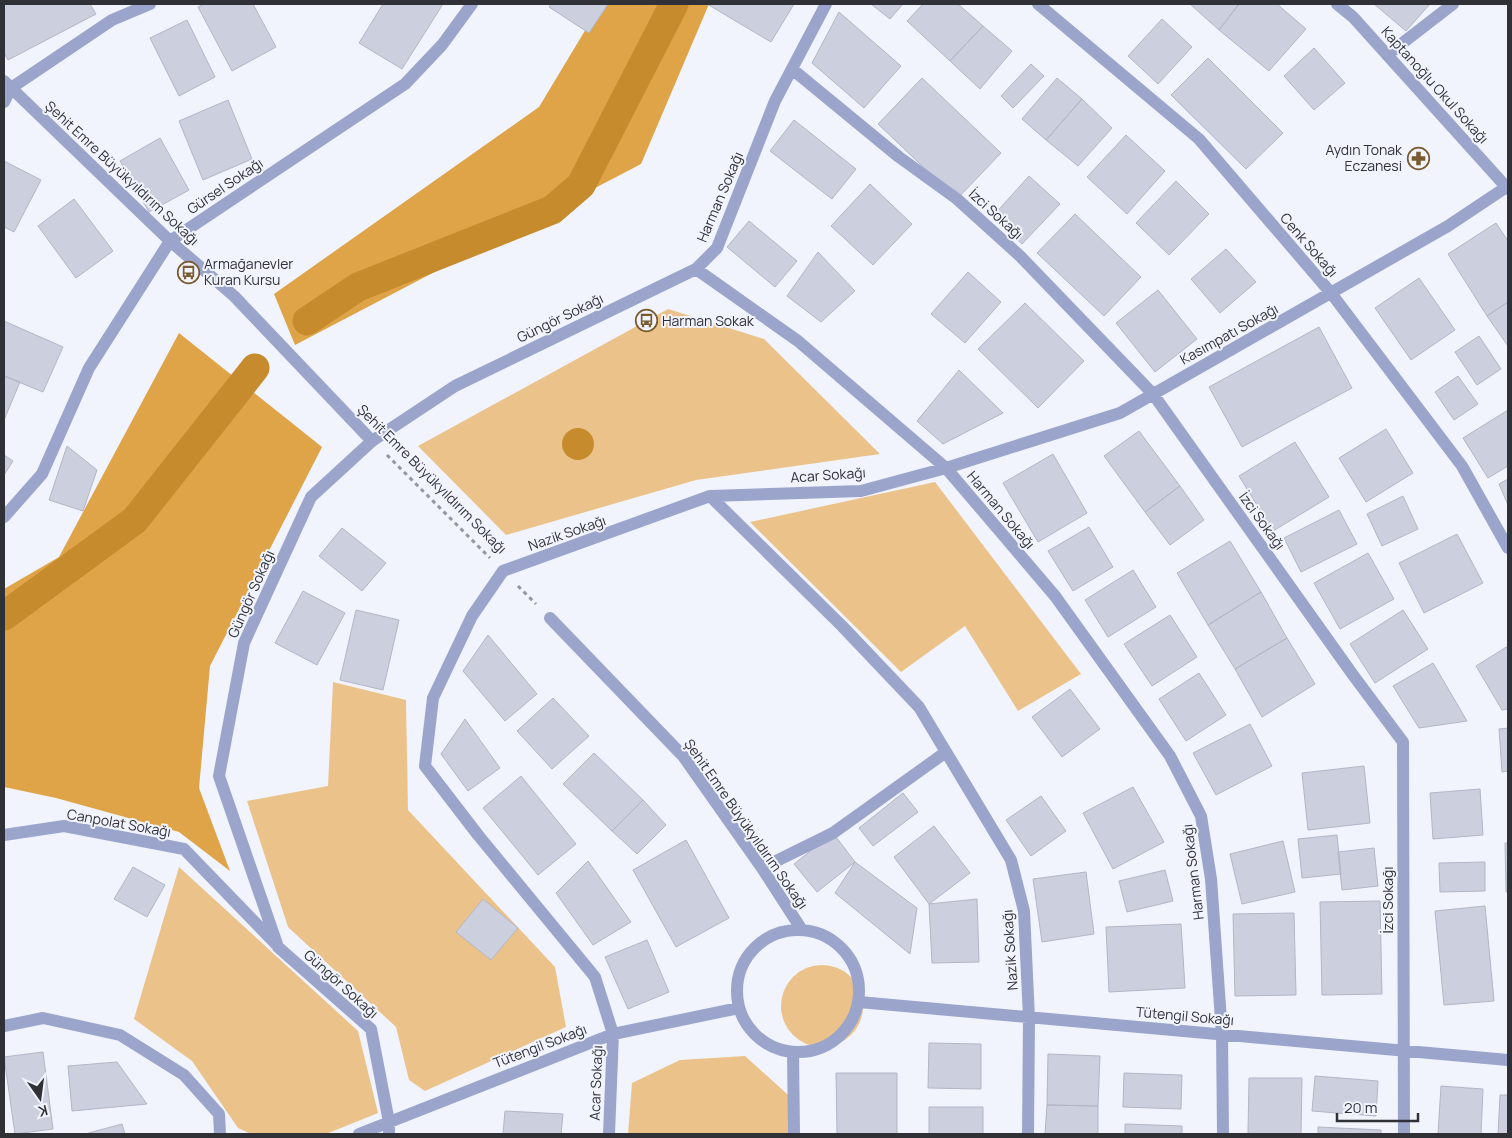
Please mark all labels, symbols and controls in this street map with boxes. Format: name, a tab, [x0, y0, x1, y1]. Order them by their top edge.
street label: Kaptanoğlu Okul Sokağı	[1378, 22, 1493, 147]
street label: Şehit Emre Büyükyıldırım Sokağı	[41, 96, 203, 249]
place label: Aydın Tonak Eczanesi	[1325, 140, 1403, 175]
pharmacy icon: Aydın Tonak Eczanesi	[1406, 146, 1430, 170]
street label: Harman Sokağı	[692, 149, 747, 245]
street label: Gürsel Sokağı	[183, 153, 266, 218]
street label: İzci Sokağı	[965, 184, 1028, 243]
street label: Cenk Sokağı	[1276, 209, 1343, 281]
place label: Armağanevler Kuran Kursu	[204, 254, 293, 289]
bus stop icon: Armağanevler Kuran Kursu	[176, 260, 200, 284]
street label: Güngör Sokağı	[513, 288, 606, 347]
street label: Kasımpatı Sokağı	[1176, 299, 1281, 368]
bus stop icon: Harman Sokak	[634, 309, 658, 333]
place label: Harman Sokak	[662, 311, 755, 330]
street label: Şehit Emre Büyükyıldırım Sokağı	[354, 400, 511, 557]
street label: Acar Sokağı	[790, 462, 866, 487]
street label: Harman Sokağı	[963, 467, 1040, 553]
street label: İzci Sokağı	[1235, 488, 1290, 553]
street label: Nazik Sokağı	[525, 510, 608, 555]
street label: Güngör Sokağı	[223, 547, 278, 641]
street label: Şehit Emre Büyükyıldırım Sokağı	[680, 735, 813, 913]
street label: Canpolat Sokağı	[66, 804, 173, 841]
street label: Harman Sokağı	[1177, 823, 1208, 921]
street label: İzci Sokağı	[1378, 867, 1397, 933]
street label: Nazik Sokağı	[997, 909, 1022, 991]
street label: Güngör Sokağı	[300, 945, 383, 1022]
street label: Tütengil Sokağı	[1135, 1002, 1235, 1029]
street label: Tütengil Sokağı	[490, 1019, 589, 1072]
street label: Acar Sokağı	[585, 1045, 606, 1121]
north arrow	[15, 1073, 65, 1123]
scale bar	[1337, 1090, 1418, 1122]
text: 20 m	[1344, 1097, 1377, 1118]
text: K	[36, 1101, 50, 1122]

